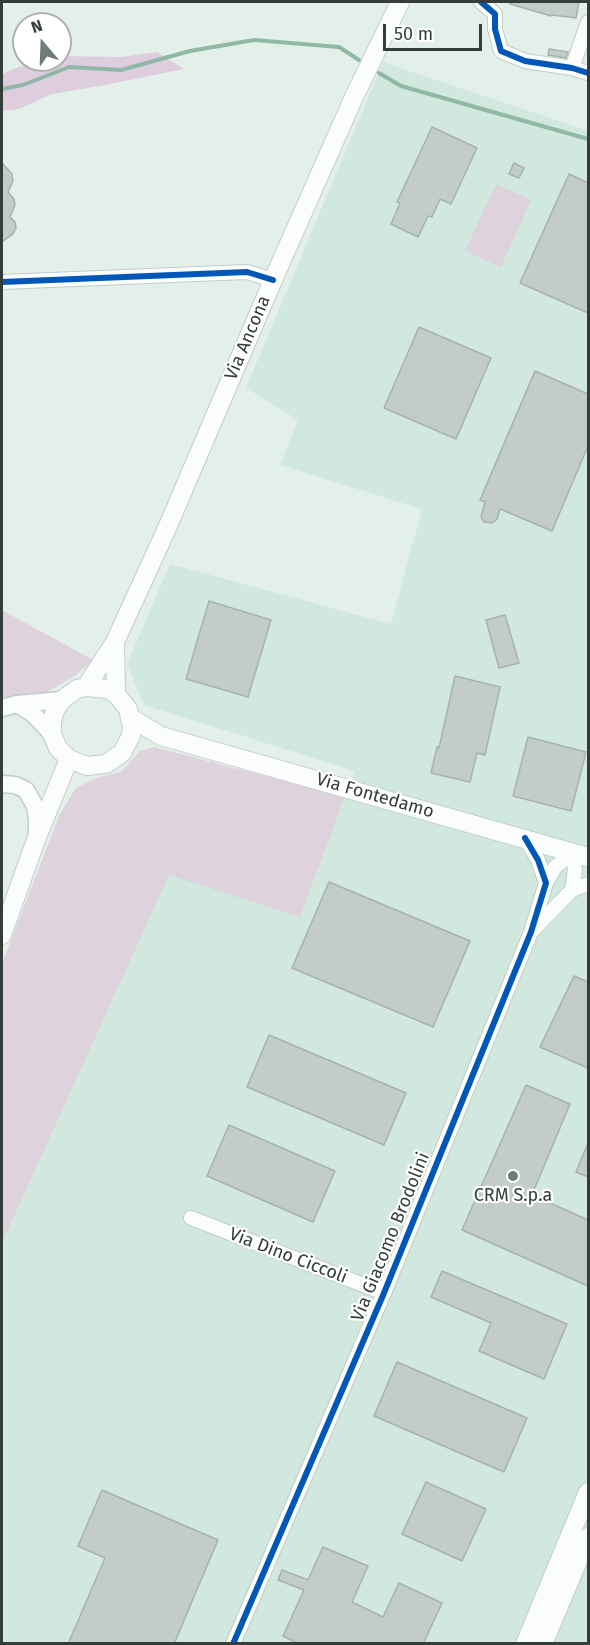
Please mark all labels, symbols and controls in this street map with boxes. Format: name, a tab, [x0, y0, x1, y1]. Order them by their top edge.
north arrow	[12, 12, 72, 72]
scale bar	[386, 12, 485, 50]
text: N	[29, 16, 45, 37]
text: 50 m	[394, 23, 433, 45]
street label: Via Ancona	[221, 293, 275, 383]
street label: Via Fontedamo	[314, 769, 436, 823]
street label: Via Giacomo Brodolini	[347, 1149, 435, 1325]
marker: CRM S.p.a	[506, 1169, 520, 1183]
place label: CRM S.p.a	[474, 1185, 552, 1207]
street label: Via Dino Ciccoli	[226, 1224, 350, 1288]

